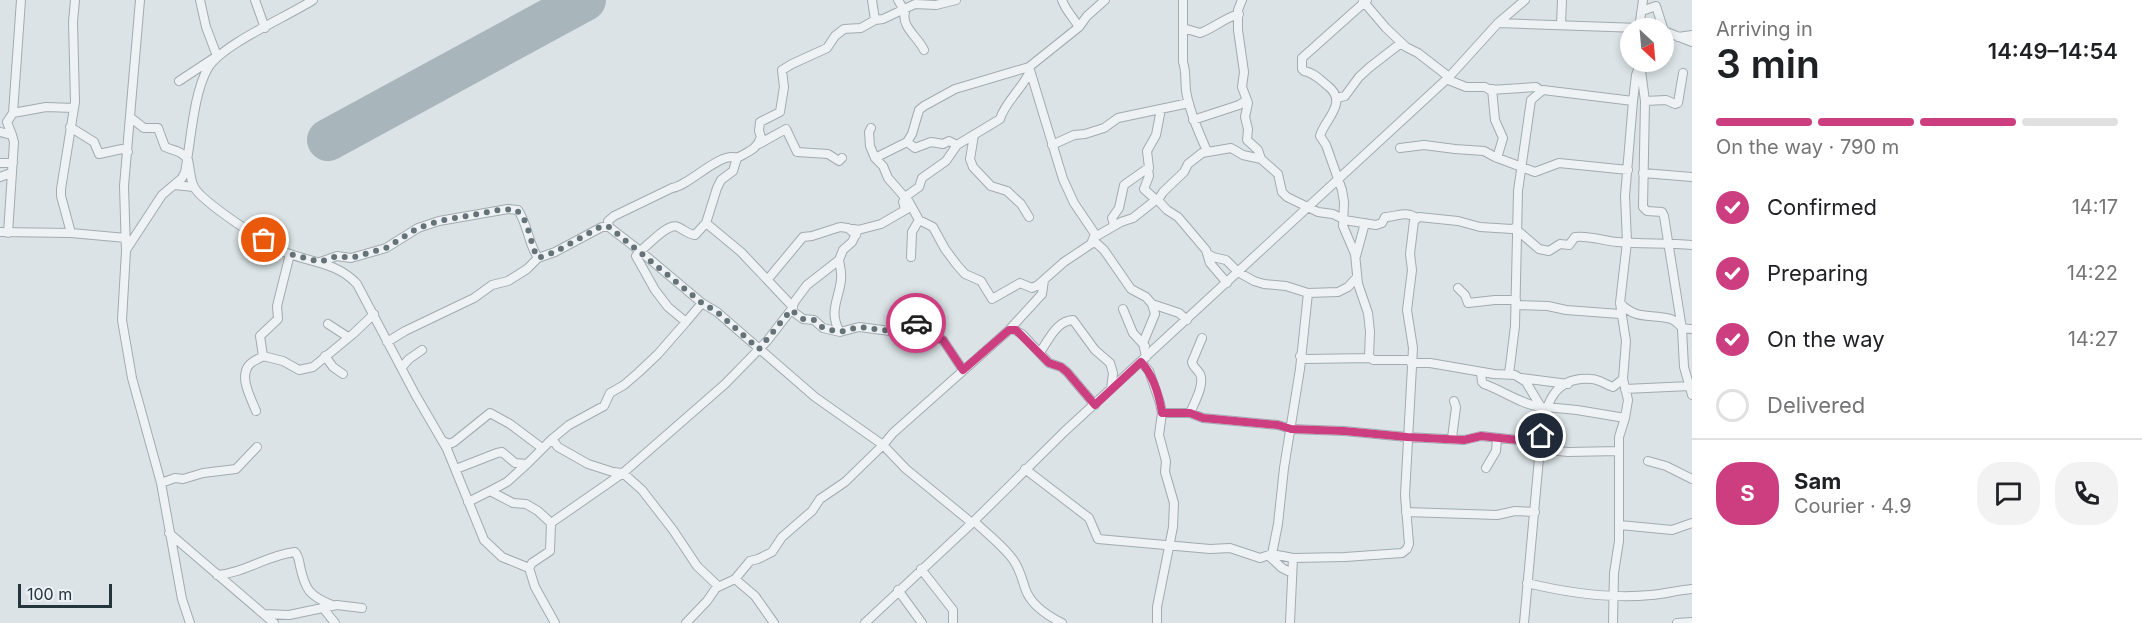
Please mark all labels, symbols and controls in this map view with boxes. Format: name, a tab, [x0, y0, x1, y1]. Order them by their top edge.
text: Arriving in	[1716, 17, 1813, 41]
north arrow	[1620, 18, 1674, 72]
map controls	[1620, 18, 1674, 72]
text: 14:49–14:54	[1988, 38, 2118, 64]
text: 3 min	[1716, 40, 1820, 87]
text: On the way · 790 m	[1716, 135, 1899, 159]
icon: check	[1716, 191, 1749, 224]
text: Confirmed	[1767, 194, 1877, 220]
text: 14:17	[2072, 195, 2118, 219]
pin	[238, 214, 289, 265]
icon: bag	[247, 223, 280, 256]
icon: check	[1716, 257, 1749, 290]
text: Preparing	[1767, 260, 1868, 286]
text: 14:22	[2067, 261, 2118, 285]
courier	[886, 293, 946, 353]
icon: car	[900, 307, 933, 340]
icon: check	[1716, 323, 1749, 356]
text: On the way	[1767, 326, 1885, 352]
text: 14:27	[2068, 327, 2118, 351]
text: Delivered	[1767, 392, 1865, 418]
pin	[1515, 410, 1566, 461]
icon: home	[1524, 419, 1557, 452]
button: chat	[1977, 462, 2040, 525]
button: phone	[2055, 462, 2118, 525]
text: Sam	[1794, 468, 1841, 494]
text: S	[1740, 480, 1755, 506]
text: Courier · 4.9	[1794, 494, 1912, 518]
scale bar	[18, 581, 112, 608]
text: 100 m	[27, 584, 72, 604]

